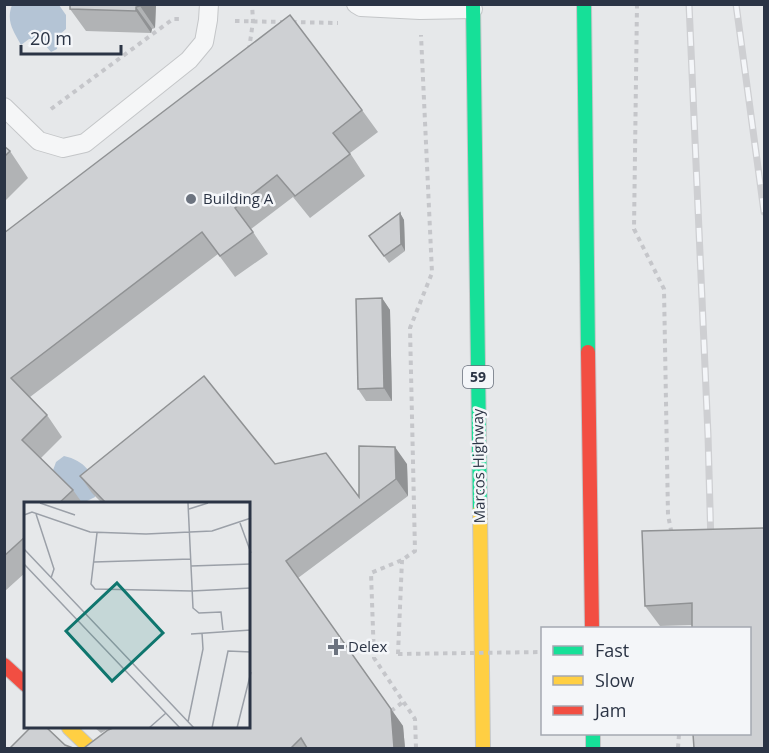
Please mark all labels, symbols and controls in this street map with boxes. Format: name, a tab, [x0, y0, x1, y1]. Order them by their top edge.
scale bar	[21, 18, 122, 56]
text: 20 m	[30, 26, 72, 50]
place label: Building A	[203, 188, 274, 208]
marker: Building A	[184, 192, 198, 206]
road number: 59	[463, 366, 493, 388]
street label: Marcos Highway	[467, 408, 489, 524]
inset map	[24, 502, 250, 729]
legend	[541, 627, 751, 735]
place label: Delex	[348, 636, 388, 656]
text: Fast	[595, 638, 629, 662]
marker: Delex	[329, 640, 343, 654]
text: Slow	[595, 668, 634, 692]
text: Jam	[593, 698, 627, 722]

